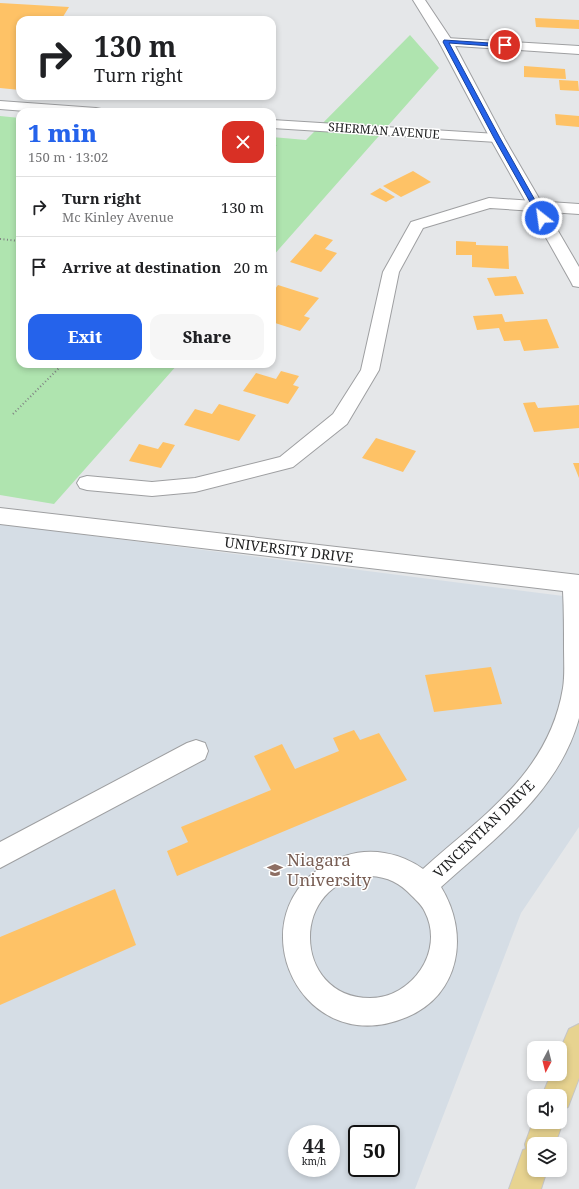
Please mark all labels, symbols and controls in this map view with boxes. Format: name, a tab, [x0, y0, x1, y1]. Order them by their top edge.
text: 130 m	[94, 27, 176, 65]
pin	[488, 28, 522, 62]
icon: right	[28, 32, 80, 84]
icon: arrive	[494, 34, 516, 56]
text: Turn right	[94, 63, 183, 87]
text: 1 min	[28, 116, 97, 149]
street label: SHERMAN AVENUE	[328, 118, 440, 143]
button: close	[222, 121, 264, 163]
text: 150 m · 13:02	[28, 148, 108, 166]
text: Turn right	[62, 188, 141, 208]
icon: right	[28, 196, 50, 218]
text: 130 m	[221, 197, 264, 217]
position arrow	[521, 197, 563, 239]
text: Mc Kinley Avenue	[62, 208, 174, 226]
icon: arrive	[28, 256, 50, 278]
text: Arrive at destination	[62, 257, 221, 277]
text: 20 m	[233, 257, 268, 277]
button: Exit	[28, 314, 142, 360]
button: Share	[150, 314, 264, 360]
street label: UNIVERSITY DRIVE	[224, 532, 355, 567]
street label: VINCENTIAN DRIVE	[429, 775, 539, 882]
place label: Niagara University	[287, 848, 372, 891]
school or university icon: Niagara University	[266, 861, 284, 879]
north arrow	[527, 1041, 567, 1081]
map controls	[527, 1041, 567, 1177]
button: sound	[527, 1089, 567, 1129]
speed limit sign: 50	[348, 1125, 400, 1177]
text: 44	[303, 1132, 325, 1159]
button: layers	[527, 1137, 567, 1177]
text: km/h	[302, 1154, 326, 1168]

